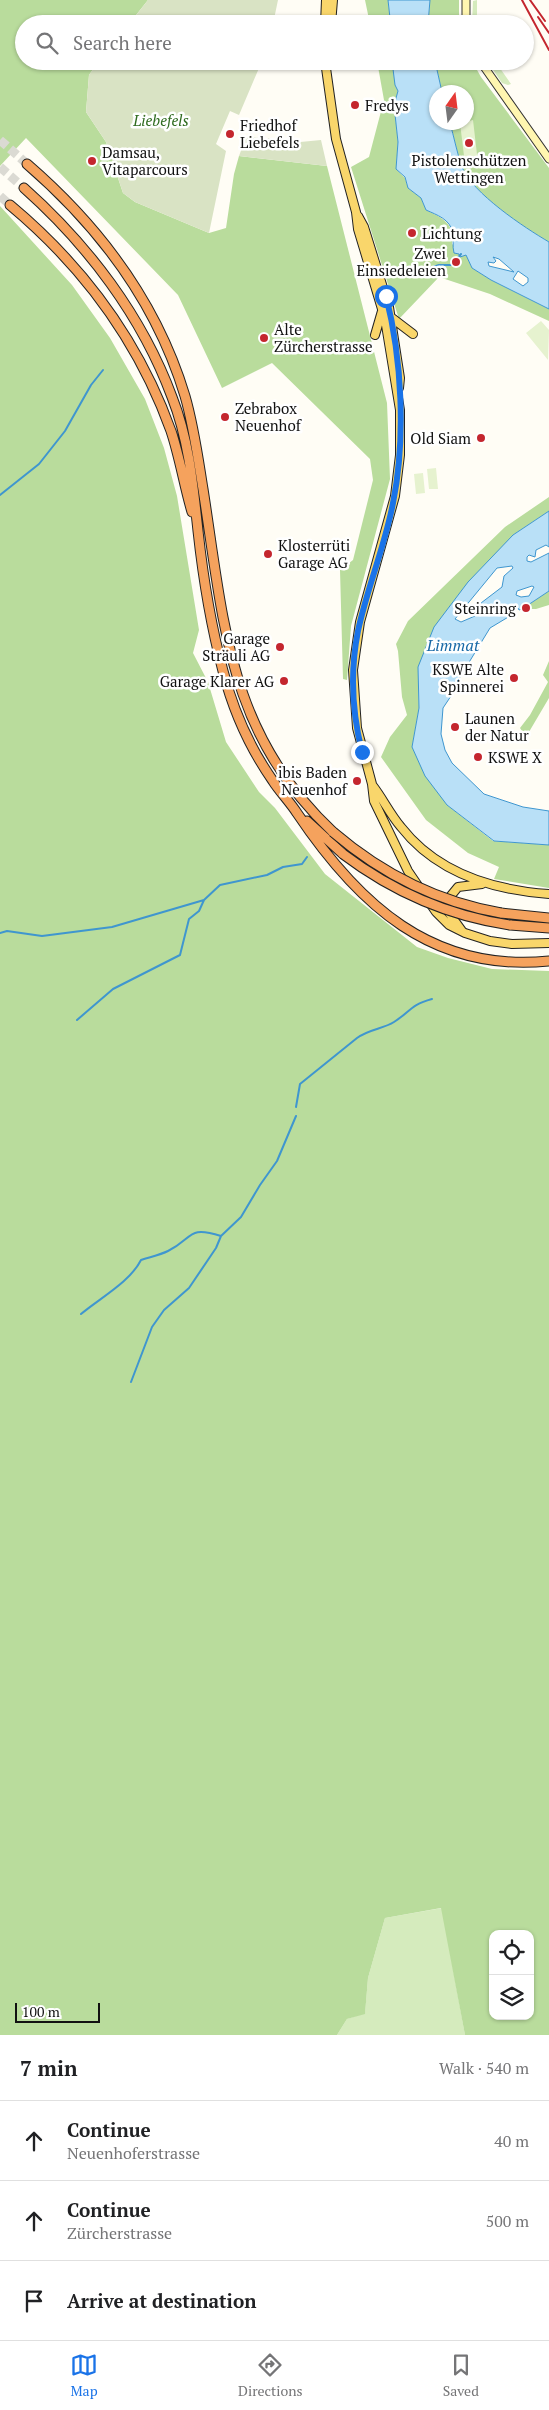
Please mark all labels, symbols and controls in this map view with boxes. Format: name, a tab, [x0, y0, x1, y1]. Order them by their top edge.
search box	[15, 15, 534, 70]
icon: search	[33, 29, 61, 57]
text: Search here	[73, 30, 172, 55]
north arrow	[429, 85, 474, 130]
place label: Fredys	[365, 95, 409, 115]
marker: Fredys	[349, 99, 361, 111]
park label: Liebefels	[132, 110, 189, 130]
place label: Friedhof Liebefels	[240, 115, 299, 152]
marker: Friedhof Liebefels	[224, 128, 236, 140]
marker: Pistolenschützen Wettingen	[463, 137, 475, 149]
place label: Damsau, Vitaparcours	[102, 142, 188, 179]
place label: Pistolenschützen Wettingen	[412, 150, 527, 187]
marker: Damsau, Vitaparcours	[86, 155, 98, 167]
place label: Lichtung	[422, 223, 483, 243]
marker: Lichtung	[406, 227, 418, 239]
place label: Zwei Einsiedeleien	[356, 243, 446, 280]
marker: Zwei Einsiedeleien	[450, 256, 462, 268]
route start	[375, 285, 398, 308]
place label: Alte Zürcherstrasse	[274, 319, 373, 356]
marker: Alte Zürcherstrasse	[258, 332, 270, 344]
place label: Zebrabox Neuenhof	[235, 398, 302, 435]
marker: Zebrabox Neuenhof	[219, 411, 231, 423]
place label: Old Siam	[410, 428, 471, 448]
marker: Old Siam	[475, 432, 487, 444]
place label: Klosterrüti Garage AG	[278, 535, 350, 572]
marker: Klosterrüti Garage AG	[262, 548, 274, 560]
place label: Steinring	[454, 598, 517, 618]
marker: Steinring	[520, 602, 532, 614]
place label: Garage Sträuli AG	[202, 628, 271, 665]
water label: Limmat	[426, 634, 480, 656]
marker: Garage Sträuli AG	[274, 641, 286, 653]
place label: KSWE Alte Spinnerei	[432, 659, 504, 696]
place label: Garage Klarer AG	[160, 671, 275, 691]
marker: KSWE Alte Spinnerei	[508, 672, 520, 684]
marker: Garage Klarer AG	[278, 675, 290, 687]
place label: Launen der Natur	[465, 708, 529, 745]
marker: Launen der Natur	[449, 721, 461, 733]
route end	[351, 741, 374, 764]
place label: KSWE X	[488, 747, 542, 767]
marker: KSWE X	[472, 751, 484, 763]
place label: ibis Baden Neuenhof	[278, 762, 348, 799]
marker: ibis Baden Neuenhof	[351, 775, 363, 787]
map controls	[489, 1930, 534, 2020]
button: locate	[489, 1930, 534, 1975]
button: layers	[489, 1975, 534, 2020]
scale bar	[15, 2000, 100, 2023]
text: 100 m	[22, 2002, 60, 2021]
text: 7 min	[20, 2054, 77, 2082]
text: Walk · 540 m	[439, 2057, 529, 2079]
text: Continue	[67, 2117, 151, 2142]
icon: ahead	[20, 2127, 48, 2155]
text: 40 m	[494, 2130, 529, 2152]
text: Neuenhoferstrasse	[67, 2142, 200, 2164]
text: Continue	[67, 2197, 151, 2222]
icon: ahead	[20, 2207, 48, 2235]
text: 500 m	[486, 2210, 529, 2232]
text: Zürcherstrasse	[67, 2222, 172, 2244]
icon: arrive	[20, 2287, 48, 2315]
text: Arrive at destination	[67, 2288, 256, 2313]
tab: Map	[70, 2351, 98, 2400]
tab: Directions	[238, 2351, 303, 2400]
tab: Saved	[443, 2351, 479, 2400]

